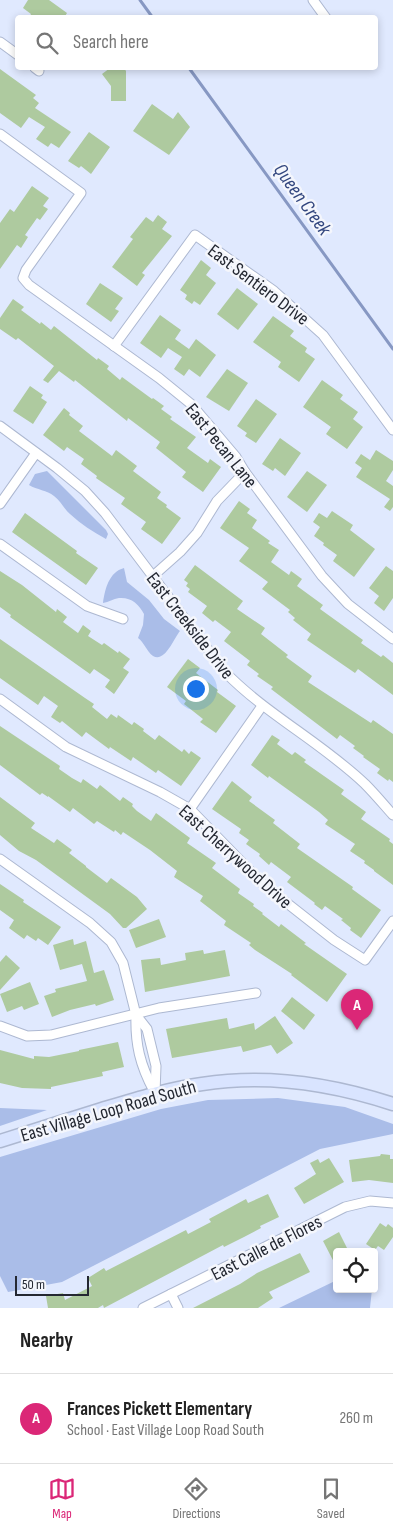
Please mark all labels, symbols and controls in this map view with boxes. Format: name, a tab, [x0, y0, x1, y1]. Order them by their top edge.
search box	[15, 15, 378, 70]
icon: search	[33, 29, 61, 57]
text: Search here	[73, 31, 149, 54]
water label: Queen Creek	[268, 159, 337, 241]
street label: East Sentiero Drive	[203, 240, 313, 331]
street label: East Pecan Lane	[180, 399, 262, 493]
street label: East Creekside Drive	[141, 568, 239, 684]
your location	[183, 676, 209, 702]
street label: East Cherrywood Drive	[174, 800, 296, 914]
pin: A	[341, 989, 373, 1030]
street label: East Village Loop Road South	[18, 1075, 199, 1147]
street label: East Calle de Flores	[207, 1210, 326, 1286]
map controls	[333, 1248, 378, 1293]
button: locate	[333, 1248, 378, 1293]
scale bar	[15, 1273, 89, 1296]
text: 50 m	[22, 1276, 45, 1293]
text: Nearby	[20, 1328, 73, 1353]
text: Frances Pickett Elementary	[67, 1398, 252, 1421]
text: A	[32, 1409, 40, 1428]
text: 260 m	[339, 1409, 373, 1428]
text: School · East Village Loop Road South	[67, 1421, 264, 1440]
tab: Map	[48, 1475, 76, 1522]
tab: Directions	[172, 1475, 221, 1522]
tab: Saved	[317, 1475, 345, 1522]

